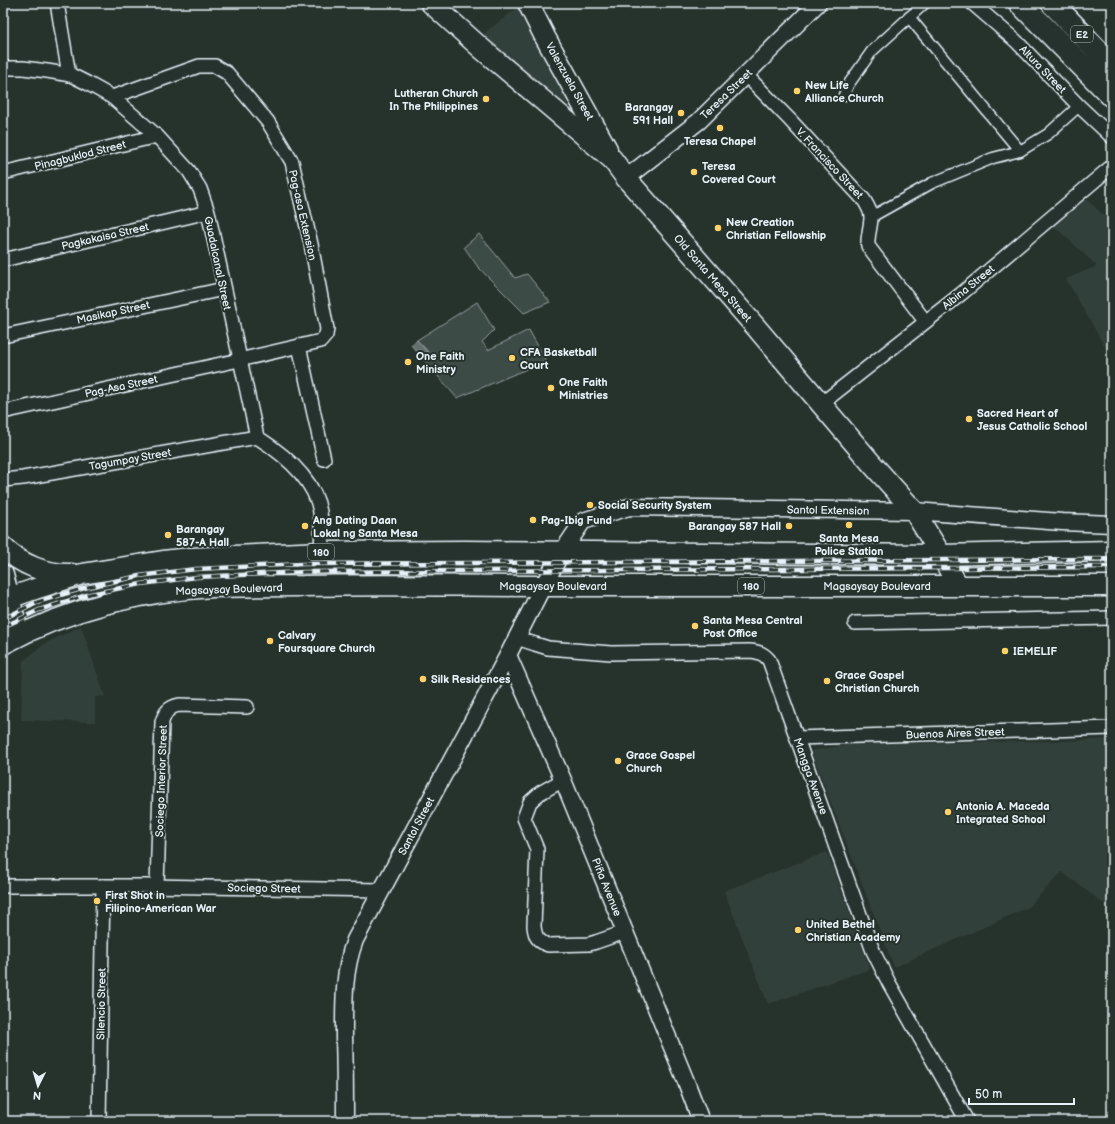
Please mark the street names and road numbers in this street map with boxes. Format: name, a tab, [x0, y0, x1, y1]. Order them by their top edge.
road number: E2	[1071, 26, 1093, 42]
street label: Valenzuela Street	[543, 40, 597, 123]
street label: Altura Street	[1017, 43, 1069, 96]
street label: Teresa Street	[698, 66, 755, 122]
street label: V. Francisco Street	[793, 125, 866, 202]
street label: Pinagbuklod Street	[33, 138, 128, 173]
street label: Pag-asa Extension	[286, 169, 319, 262]
street label: Guadalcanal Street	[201, 215, 234, 312]
street label: Pagkakaisa Street	[60, 220, 151, 253]
street label: Old Santa Mesa Street	[671, 232, 755, 325]
street label: Albina Street	[940, 262, 997, 312]
street label: Masikap Street	[75, 298, 151, 327]
street label: Pag-Asa Street	[84, 372, 159, 401]
street label: Tagumpay Street	[88, 446, 173, 473]
street label: Santol Extension	[787, 503, 869, 518]
road number: 180	[308, 544, 334, 560]
road number: 180	[738, 578, 764, 594]
street label: Magsaysay Boulevard	[499, 580, 607, 593]
street label: Magsaysay Boulevard	[823, 580, 931, 593]
street label: Magsaysay Boulevard	[175, 581, 283, 598]
street label: Sociego Interior Street	[153, 724, 170, 837]
street label: Buenos Aires Street	[905, 725, 1005, 742]
street label: Mangga Avenue	[791, 736, 831, 817]
street label: Santol Street	[396, 794, 437, 857]
street label: Piña Avenue	[589, 856, 624, 919]
street label: Sociego Street	[227, 881, 301, 896]
street label: Silencio Street	[94, 967, 109, 1040]

